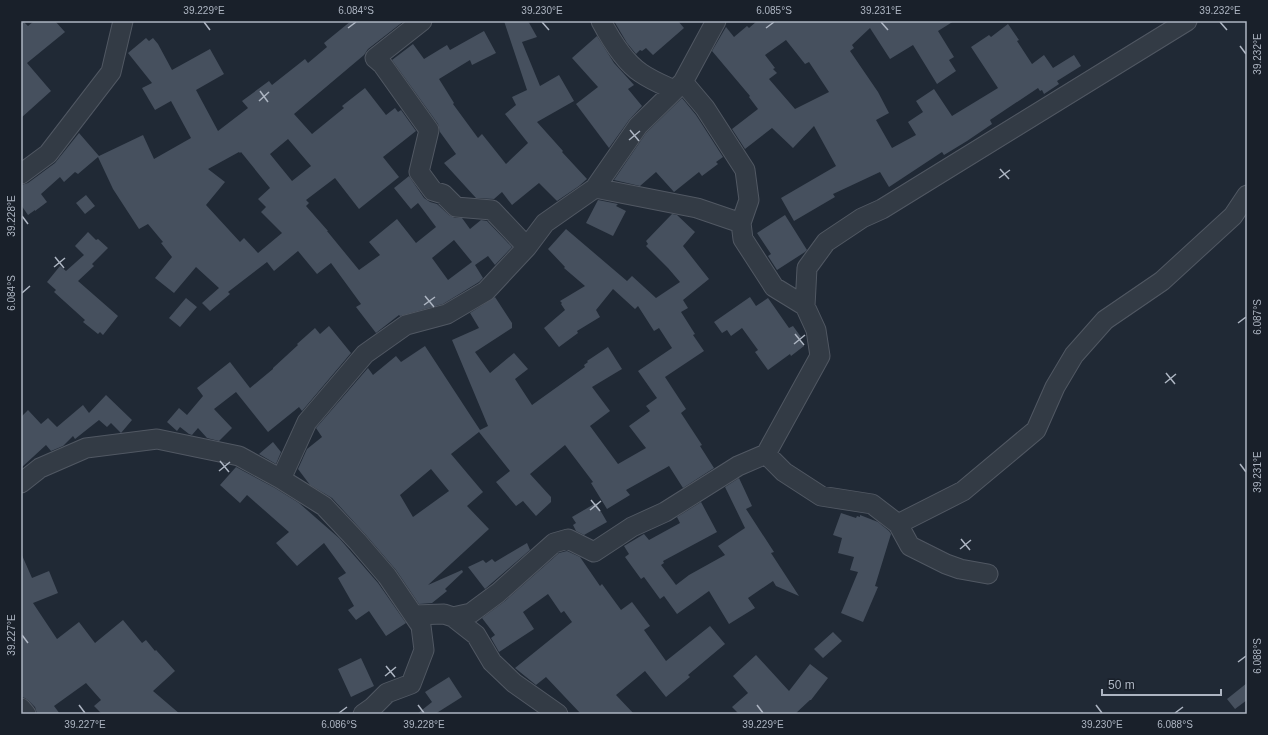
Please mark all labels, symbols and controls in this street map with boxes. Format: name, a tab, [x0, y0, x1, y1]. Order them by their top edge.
text: 39.229°E	[183, 5, 225, 16]
text: 6.084°S	[338, 5, 374, 16]
text: 39.230°E	[521, 5, 563, 16]
text: 6.085°S	[756, 5, 792, 16]
text: 39.231°E	[860, 5, 902, 16]
text: 39.232°E	[1199, 5, 1241, 16]
text: 39.232°E	[1252, 33, 1263, 75]
text: 39.228°E	[6, 195, 17, 237]
text: 6.084°S	[6, 275, 17, 311]
text: 6.087°S	[1252, 299, 1263, 335]
text: 39.231°E	[1252, 451, 1263, 493]
text: 39.227°E	[6, 614, 17, 656]
text: 6.088°S	[1252, 638, 1263, 674]
scale bar	[1102, 671, 1221, 697]
text: 50 m	[1108, 678, 1135, 692]
text: 39.227°E	[64, 719, 106, 730]
text: 6.086°S	[321, 719, 357, 730]
text: 39.228°E	[403, 719, 445, 730]
text: 39.229°E	[742, 719, 784, 730]
text: 39.230°E	[1081, 719, 1123, 730]
text: 6.088°S	[1157, 719, 1193, 730]

